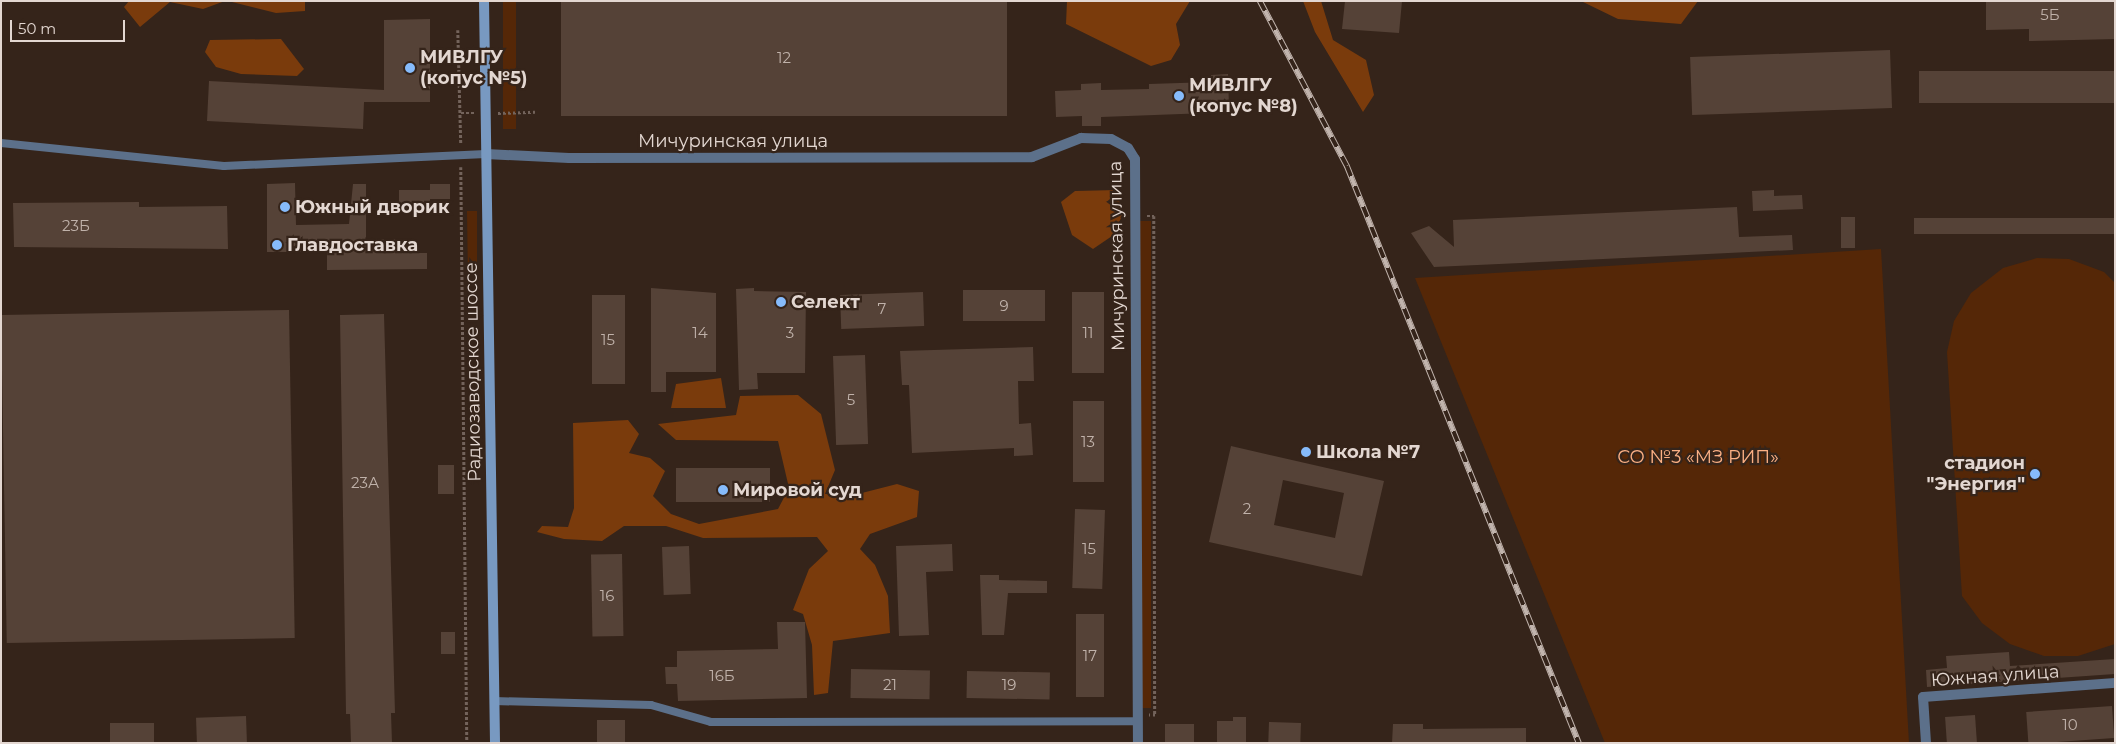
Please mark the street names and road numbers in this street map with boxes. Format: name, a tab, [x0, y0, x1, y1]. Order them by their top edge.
street label: Мичуринская улица	[638, 130, 828, 152]
street label: Мичуринская улица	[1105, 161, 1129, 351]
street label: Радиозаводское шоссе	[460, 262, 486, 482]
street label: Южная улица	[1930, 661, 2060, 691]

